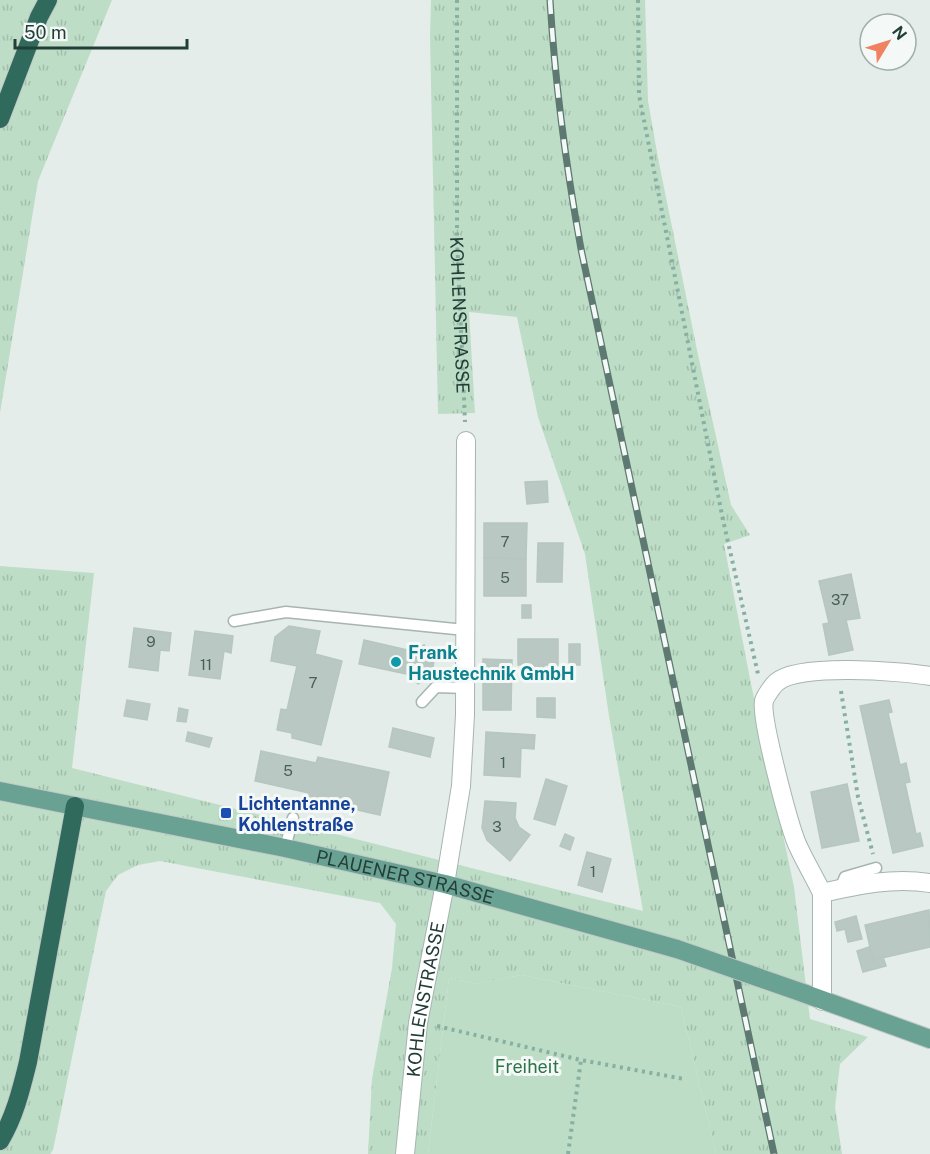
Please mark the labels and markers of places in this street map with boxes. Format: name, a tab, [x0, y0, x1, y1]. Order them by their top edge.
place label: Frank Haustechnik GmbH	[408, 642, 575, 684]
marker: Frank Haustechnik GmbH	[389, 655, 403, 669]
place label: Lichtentanne, Kohlenstraße	[238, 793, 356, 835]
marker: Lichtentanne, Kohlenstraße	[219, 806, 233, 820]

